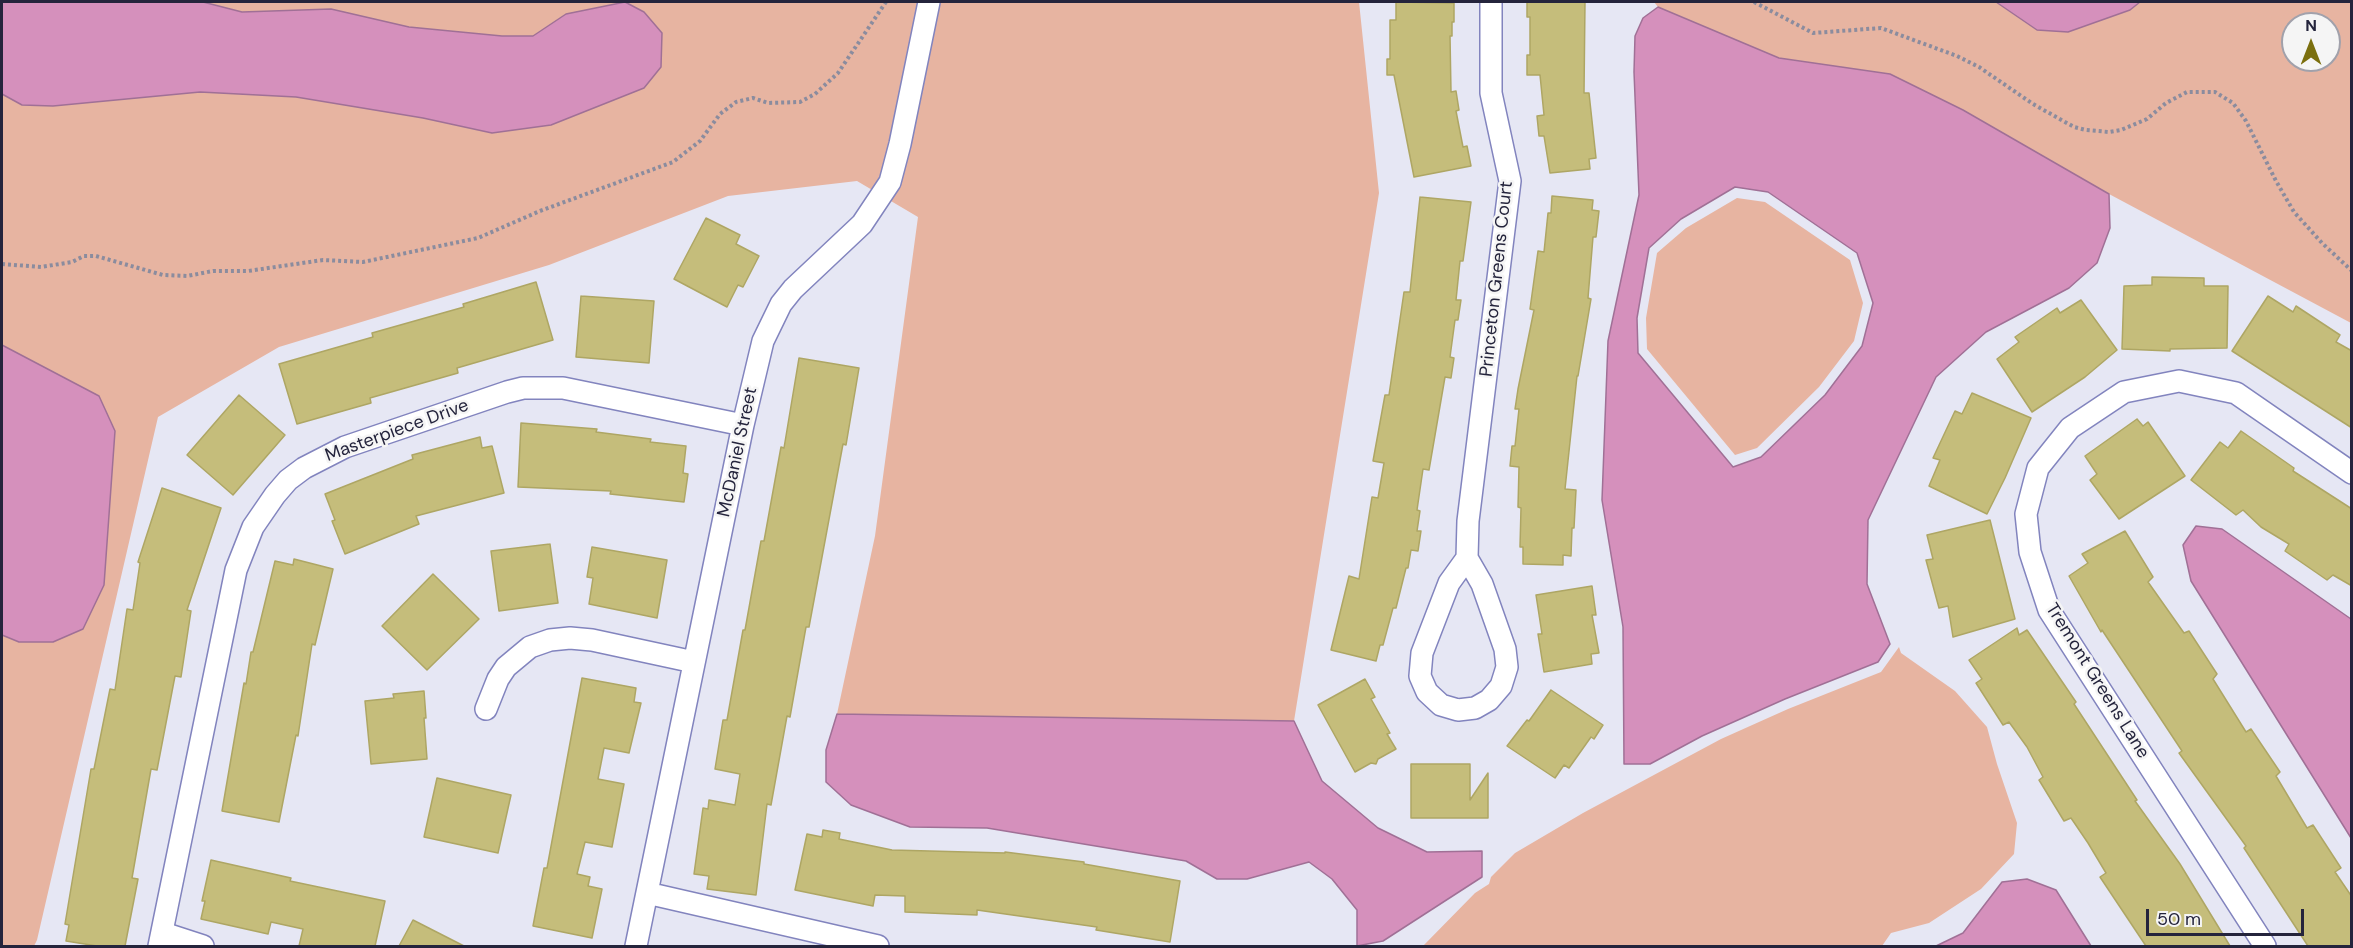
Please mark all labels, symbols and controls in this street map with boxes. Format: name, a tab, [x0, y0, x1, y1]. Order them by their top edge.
north arrow	[2281, 12, 2341, 72]
text: N	[2305, 15, 2317, 36]
street label: Princeton Greens Court	[1476, 180, 1518, 378]
street label: McDaniel Street	[714, 385, 762, 519]
street label: Masterpiece Drive	[322, 395, 472, 467]
street label: Tremont Greens Lane	[2040, 599, 2154, 763]
scale bar	[2149, 897, 2306, 935]
text: 50 m	[2157, 907, 2201, 931]

